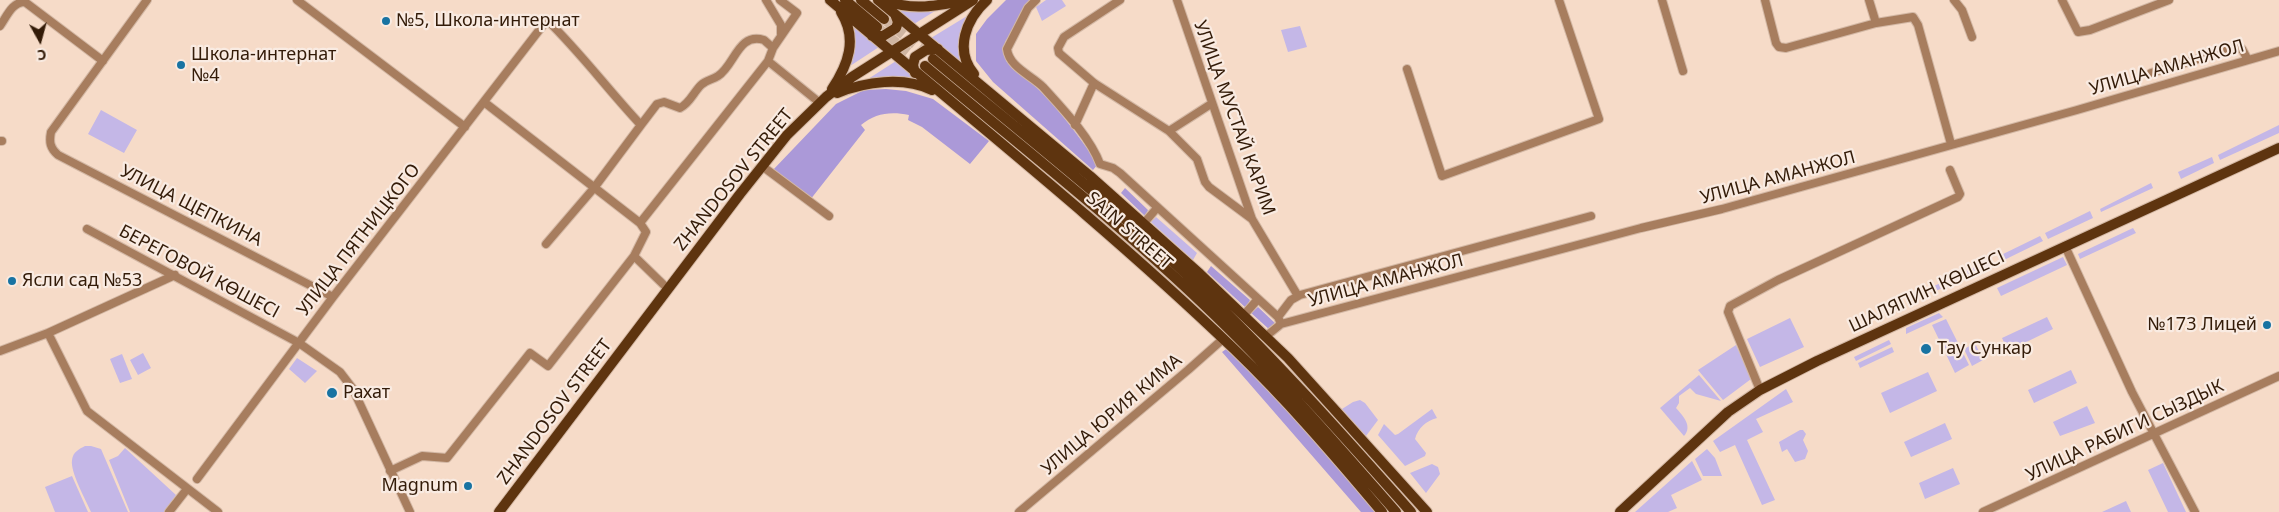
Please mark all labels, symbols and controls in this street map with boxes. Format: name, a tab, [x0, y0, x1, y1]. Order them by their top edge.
place label: №5, Школа-интернат	[396, 10, 580, 32]
north arrow	[15, 15, 65, 65]
marker: №5, Школа-интернат	[380, 15, 392, 27]
street label: УЛИЦА МУСТАЙ КАРИМ	[1189, 18, 1279, 218]
street label: УЛИЦА АМАНЖОЛ	[2087, 36, 2247, 100]
place label: Школа-интернат №4	[191, 44, 336, 86]
text: С	[36, 45, 48, 65]
marker: Школа-интернат №4	[175, 59, 187, 71]
street label: ZHANDOSOV STREET	[670, 105, 798, 255]
street label: УЛИЦА АМАНЖОЛ	[1698, 147, 1858, 209]
street label: УЛИЦА ПЯТНИЦКОГО	[293, 160, 425, 320]
street label: УЛИЦА ЩЕПКИНА	[116, 161, 266, 251]
street label: SAIN STREET	[1082, 188, 1176, 274]
street label: БЕРЕГОВОЙ КӨШЕСІ	[115, 221, 283, 323]
street label: ШАЛЯПИН КӨШЕСІ	[1846, 246, 2008, 338]
street label: УЛИЦА АМАНЖОЛ	[1306, 250, 1466, 312]
place label: Ясли сад №53	[22, 270, 142, 292]
marker: Ясли сад №53	[6, 275, 18, 287]
place label: №173 Лицей	[2147, 314, 2257, 336]
marker: №173 Лицей	[2261, 319, 2273, 331]
street label: ZHANDOSOV STREET	[493, 335, 617, 489]
place label: Тау Сункар	[1937, 338, 2032, 360]
marker: Тау Сункар	[1919, 342, 1933, 356]
street label: УЛИЦА ЮРИЯ КИМА	[1037, 350, 1187, 480]
street label: УЛИЦА РАБИГИ СЫЗДЫК	[2023, 376, 2227, 486]
place label: Рахат	[343, 382, 390, 404]
marker: Рахат	[325, 386, 339, 400]
place label: Magnum	[381, 475, 458, 497]
marker: Magnum	[462, 480, 474, 492]

